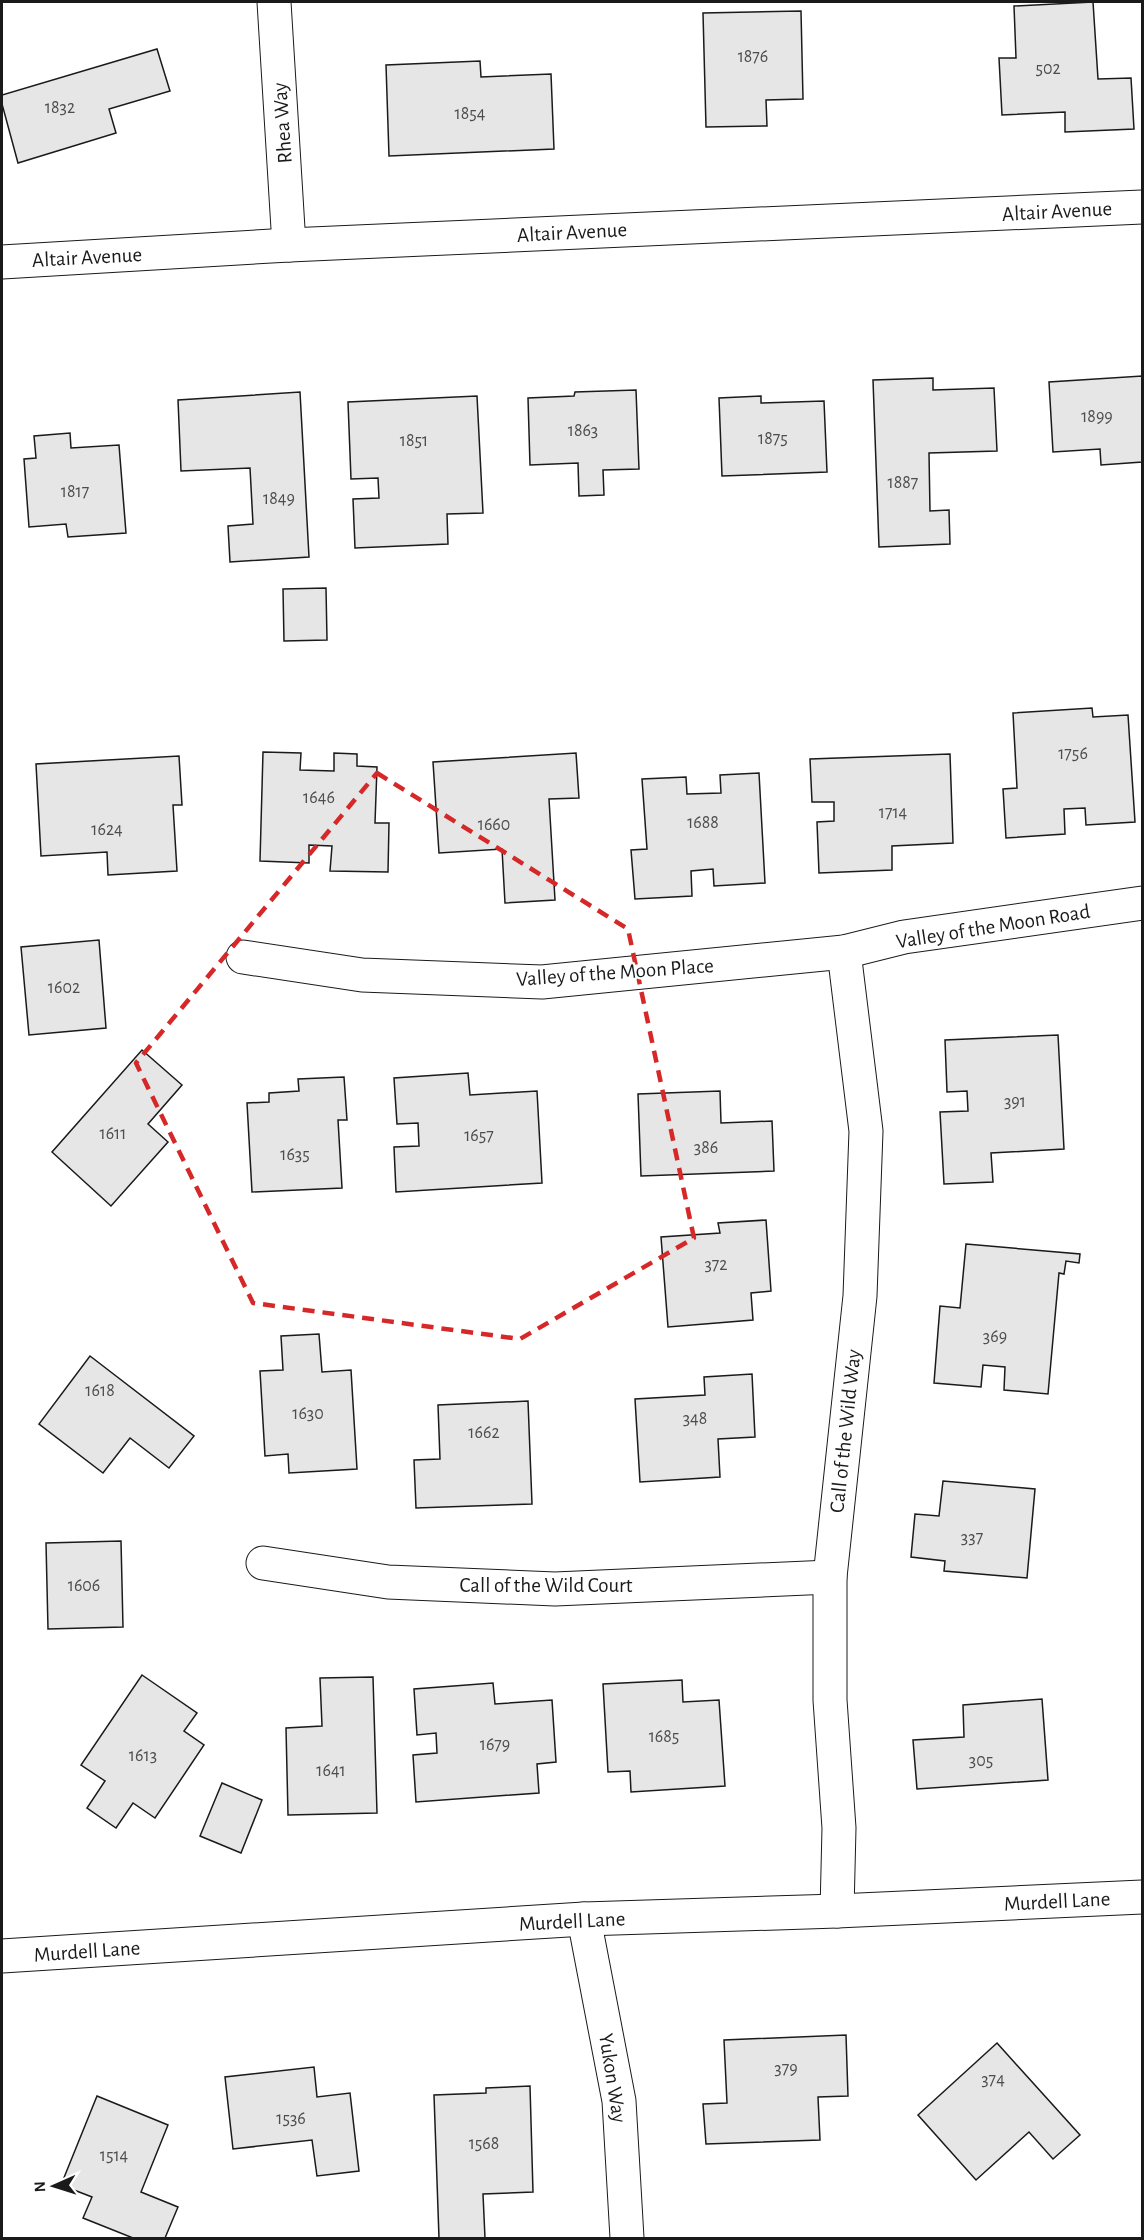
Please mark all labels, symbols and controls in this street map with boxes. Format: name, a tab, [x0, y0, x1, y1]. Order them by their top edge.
house number: 1876	[738, 48, 768, 66]
house number: 502	[1035, 60, 1061, 78]
street label: Rhea Way	[269, 82, 296, 164]
house number: 1832	[45, 99, 75, 117]
house number: 1854	[455, 105, 486, 123]
street label: Altair Avenue	[1001, 198, 1113, 225]
street label: Altair Avenue	[516, 219, 628, 246]
street label: Altair Avenue	[31, 244, 143, 271]
house number: 1899	[1081, 408, 1113, 426]
house number: 1863	[568, 422, 598, 440]
house number: 1875	[758, 430, 788, 448]
house number: 1851	[400, 432, 428, 450]
house number: 1887	[888, 474, 918, 492]
house number: 1817	[61, 483, 89, 501]
house number: 1849	[263, 490, 295, 508]
house number: 1756	[1058, 745, 1088, 763]
house number: 1646	[303, 789, 335, 807]
house number: 1714	[879, 804, 908, 822]
house number: 1688	[687, 814, 719, 832]
house number: 1660	[478, 816, 510, 834]
house number: 1624	[91, 821, 123, 839]
street label: Valley of the Moon Road	[895, 901, 1092, 952]
street label: Valley of the Moon Place	[516, 955, 714, 990]
house number: 1602	[48, 979, 80, 997]
house number: 391	[1004, 1093, 1026, 1111]
house number: 1611	[99, 1125, 127, 1143]
house number: 1657	[464, 1127, 494, 1145]
house number: 386	[694, 1139, 718, 1157]
house number: 1635	[280, 1146, 310, 1164]
house number: 372	[704, 1256, 728, 1274]
house number: 369	[983, 1328, 1007, 1346]
street label: Call of the Wild Way	[826, 1348, 865, 1514]
house number: 1618	[85, 1382, 115, 1400]
house number: 1630	[292, 1405, 324, 1423]
house number: 348	[683, 1410, 707, 1428]
house number: 1662	[468, 1424, 500, 1442]
house number: 337	[961, 1529, 983, 1547]
street label: Call of the Wild Court	[459, 1575, 633, 1596]
house number: 1606	[68, 1577, 100, 1595]
house number: 1685	[649, 1728, 679, 1746]
house number: 1679	[480, 1736, 510, 1754]
house number: 1613	[129, 1747, 157, 1765]
house number: 305	[969, 1752, 993, 1770]
house number: 1641	[316, 1762, 346, 1780]
street label: Murdell Lane	[1003, 1888, 1111, 1915]
street label: Murdell Lane	[518, 1908, 626, 1935]
street label: Murdell Lane	[33, 1937, 141, 1966]
street label: Yukon Way	[595, 2032, 630, 2124]
house number: 379	[774, 2060, 798, 2078]
house number: 374	[981, 2071, 1005, 2089]
house number: 1536	[276, 2110, 306, 2128]
house number: 1568	[469, 2135, 499, 2153]
house number: 1514	[100, 2147, 129, 2165]
north arrow	[24, 2156, 84, 2216]
text: N	[32, 2181, 48, 2193]

